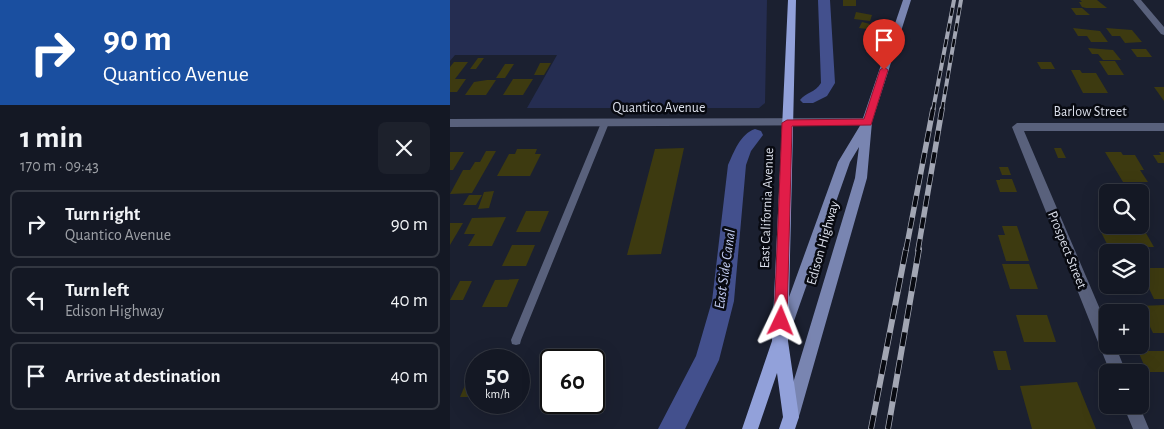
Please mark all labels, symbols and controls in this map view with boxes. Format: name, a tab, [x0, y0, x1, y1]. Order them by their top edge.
pin	[863, 19, 905, 70]
icon: right	[20, 20, 85, 85]
text: 90 m	[103, 22, 172, 57]
icon: arrive	[870, 26, 898, 54]
text: Quantico Avenue	[103, 63, 249, 85]
street label: Quantico Avenue	[613, 101, 705, 115]
street label: Barlow Street	[1053, 105, 1127, 119]
button: close	[378, 122, 430, 174]
text: 1 min	[20, 123, 83, 153]
street label: East California Avenue	[758, 147, 776, 269]
text: 170 m · 09:43	[20, 158, 99, 174]
map controls	[1099, 184, 1149, 414]
button: search	[1099, 184, 1149, 234]
street label: Edison Highway	[804, 199, 842, 287]
text: Turn right	[65, 205, 140, 224]
street label: Prospect Street	[1045, 209, 1089, 291]
icon: right	[22, 210, 50, 238]
text: 90 m	[391, 215, 428, 234]
text: Quantico Avenue	[65, 227, 171, 243]
water label: East Side Canal	[712, 228, 738, 310]
button: layers	[1099, 244, 1149, 294]
text: Turn left	[65, 281, 129, 300]
icon: left	[22, 286, 50, 314]
text: 40 m	[390, 291, 428, 310]
position arrow	[754, 294, 806, 346]
text: Edison Highway	[65, 303, 164, 319]
button: +	[1099, 304, 1149, 354]
speed limit sign: 60	[540, 349, 605, 414]
icon: arrive	[22, 362, 50, 390]
text: 50	[486, 363, 509, 388]
button: −	[1099, 364, 1149, 414]
text: Arrive at destination	[65, 367, 221, 386]
text: 40 m	[390, 367, 428, 386]
text: km/h	[485, 388, 510, 400]

